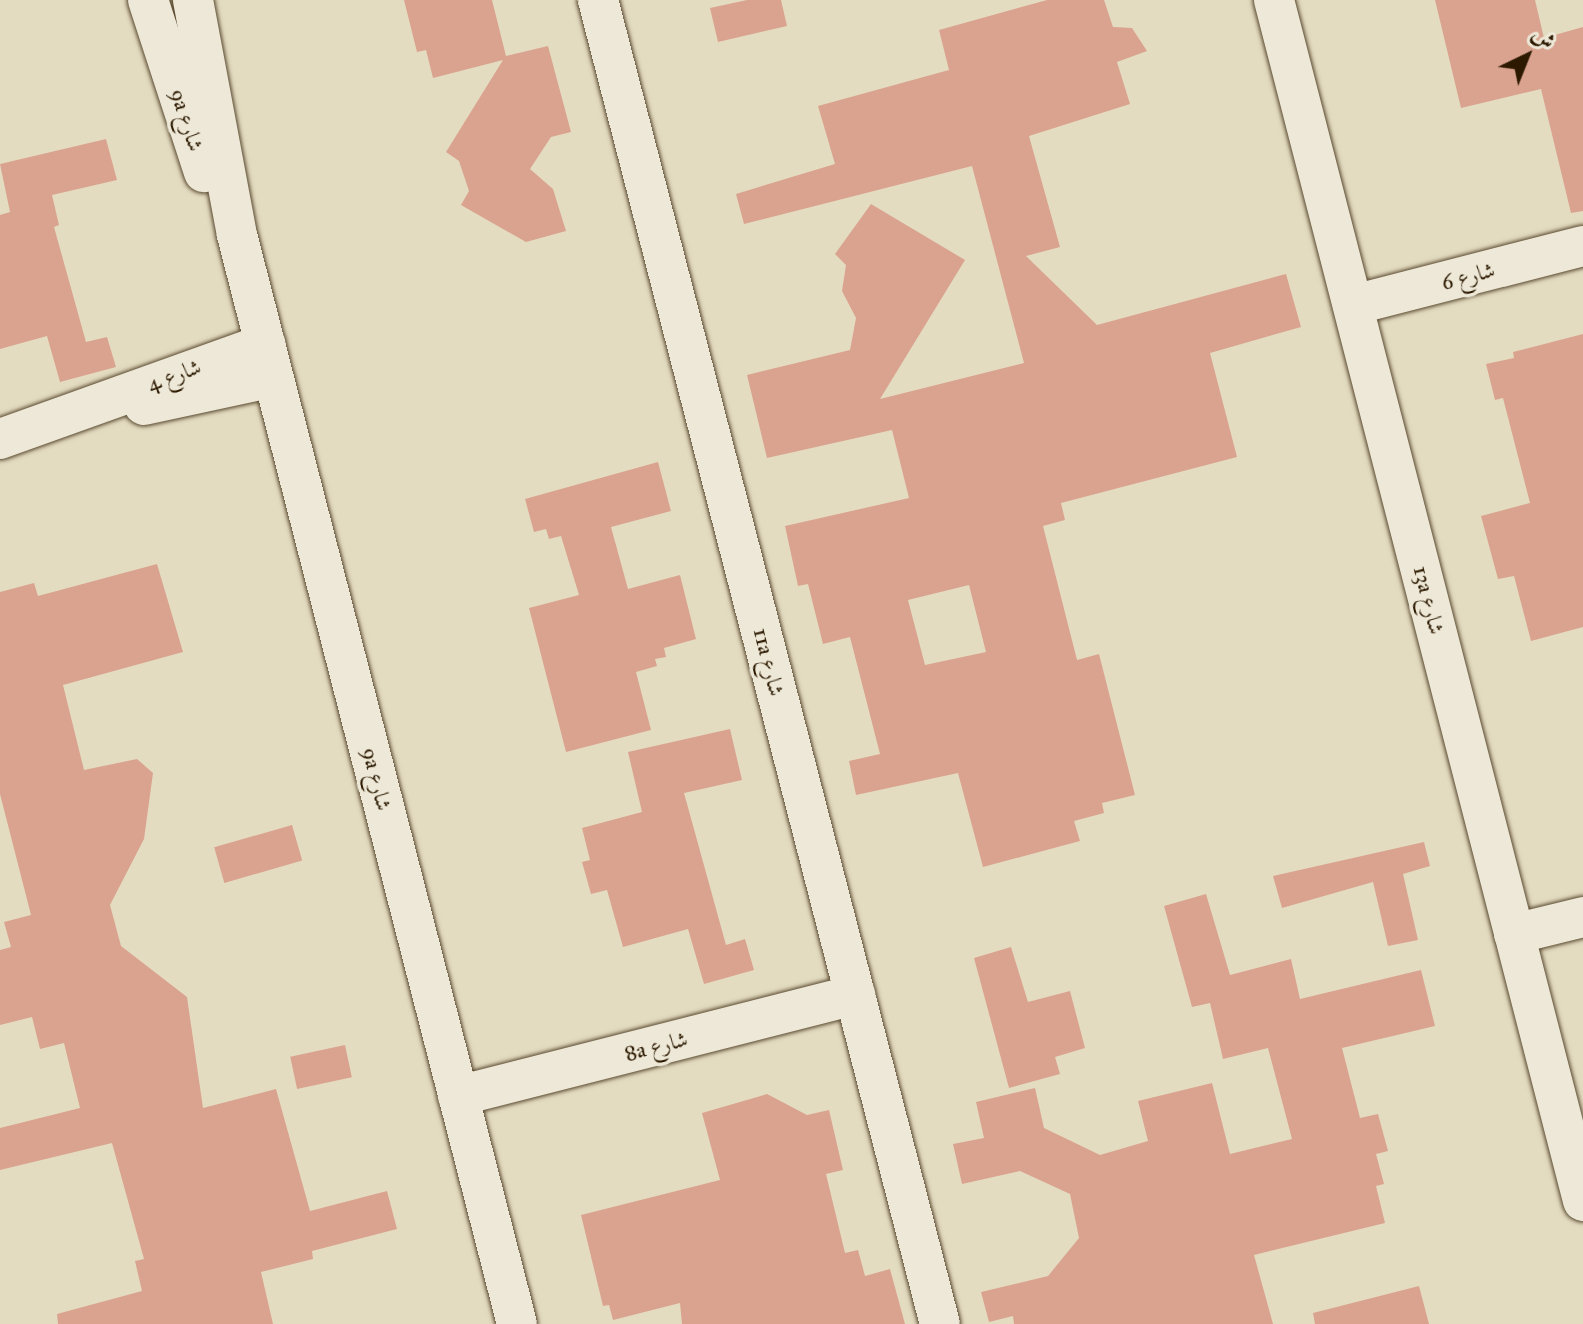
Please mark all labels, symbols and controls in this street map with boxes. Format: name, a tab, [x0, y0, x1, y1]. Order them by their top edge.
north arrow	[1487, 16, 1567, 96]
text: ش	[1527, 21, 1561, 55]
street label: 9a شارع	[165, 85, 209, 155]
street label: شارع 6	[1438, 256, 1498, 296]
street label: شارع 4	[144, 353, 204, 397]
street label: 13a شارع	[1408, 563, 1450, 637]
street label: 11a شارع	[748, 625, 790, 699]
street label: 9a شارع	[356, 745, 398, 813]
street label: 8a شارع	[622, 1025, 690, 1067]

